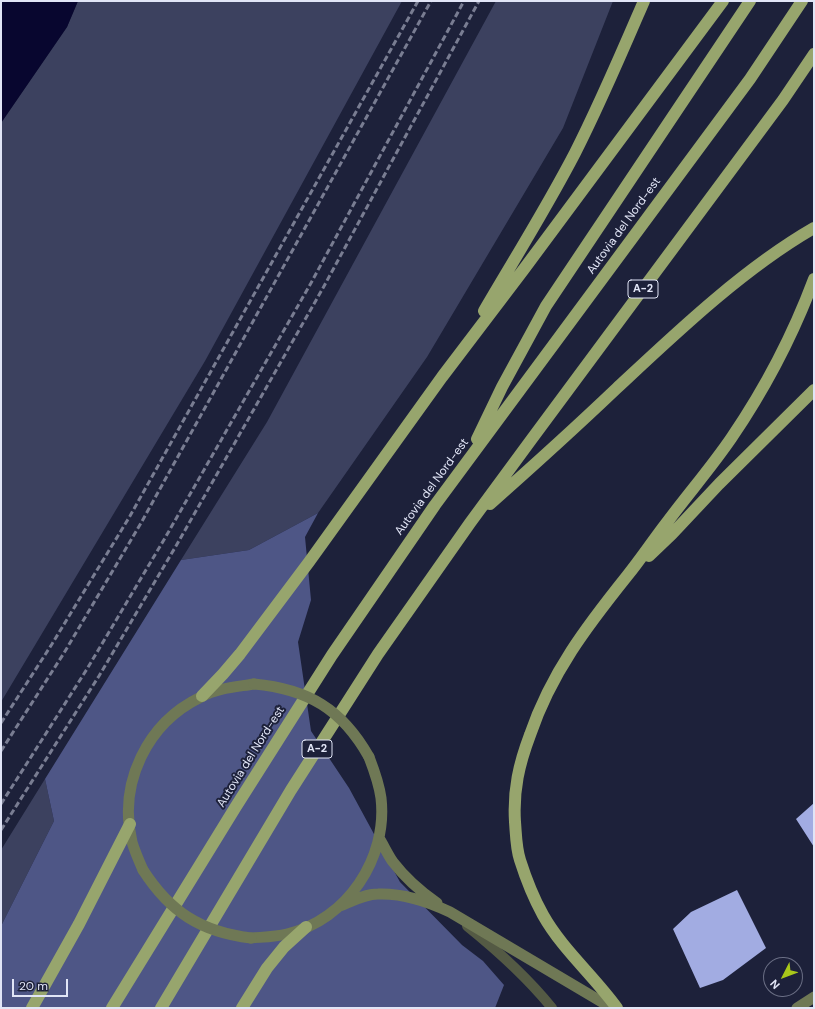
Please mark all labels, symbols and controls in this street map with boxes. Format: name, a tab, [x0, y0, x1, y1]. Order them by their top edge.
street label: Autovia del Nord-est	[584, 175, 664, 277]
road number: A-2	[628, 280, 658, 298]
street label: Autovia del Nord-est	[392, 436, 472, 538]
street label: Autovia del Nord-est	[214, 704, 288, 810]
road number: A-2	[302, 740, 332, 758]
north arrow	[763, 957, 803, 997]
scale bar	[14, 971, 70, 997]
text: N	[767, 977, 783, 992]
text: 20 m	[19, 978, 48, 994]

